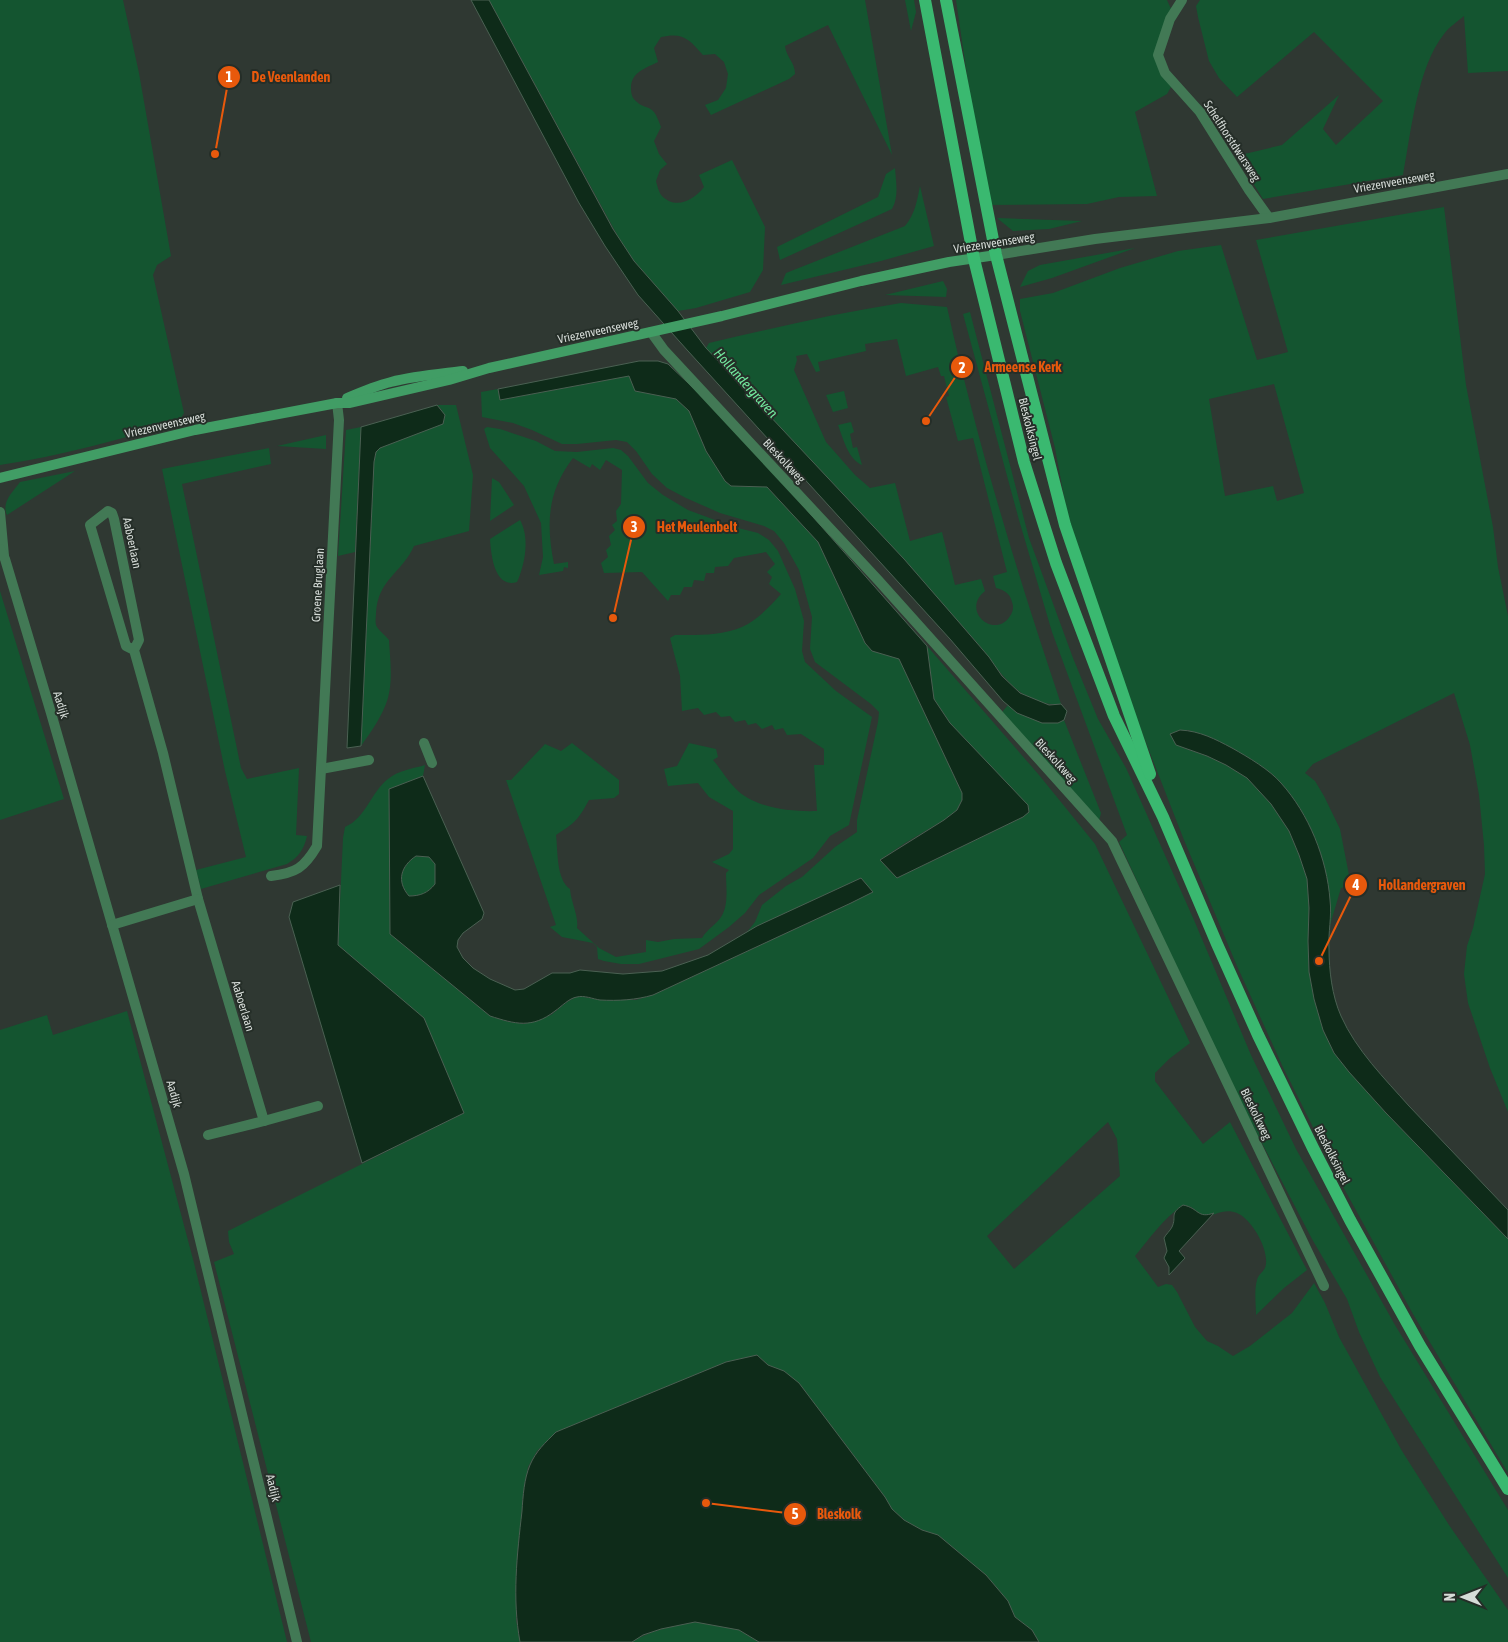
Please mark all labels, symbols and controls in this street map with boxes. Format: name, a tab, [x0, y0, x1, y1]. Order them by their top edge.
callout: De Veenlanden	[217, 62, 340, 91]
text: 1	[225, 68, 233, 85]
text: De Veenlanden	[252, 69, 331, 85]
street label: Schelfhorstdwarsweg	[1201, 98, 1264, 185]
street label: Vriezenveenseweg	[1353, 168, 1436, 196]
street label: Vriezenveenseweg	[953, 230, 1036, 256]
street label: Vriezenveenseweg	[557, 315, 640, 346]
water label: Hollandergraven	[711, 345, 781, 421]
callout: Armeense Kerk	[949, 353, 1071, 382]
text: 2	[958, 359, 966, 376]
text: Armeense Kerk	[984, 359, 1062, 375]
street label: Bleskolksingel	[1015, 396, 1045, 463]
street label: Vriezenveenseweg	[124, 409, 207, 441]
street label: Bleskolkweg	[760, 436, 809, 487]
callout: Het Meulenbelt	[622, 512, 747, 541]
street label: Aaboerlaan	[120, 516, 144, 570]
text: 3	[630, 518, 638, 535]
text: Het Meulenbelt	[657, 519, 737, 535]
street label: Groene Bruglaan	[309, 548, 327, 622]
street label: Aadijk	[50, 690, 72, 721]
street label: Bleskolkweg	[1032, 736, 1080, 787]
callout: Hollandergraven	[1344, 871, 1476, 900]
text: 4	[1351, 876, 1360, 893]
text: Hollandergraven	[1378, 877, 1466, 893]
street label: Aaboerlaan	[229, 979, 257, 1033]
street label: Aadijk	[163, 1079, 185, 1110]
street label: Bleskolkweg	[1238, 1086, 1275, 1143]
street label: Bleskolksingel	[1311, 1123, 1353, 1187]
street label: Aadijk	[263, 1473, 283, 1504]
callout: Bleskolk	[783, 1499, 871, 1528]
text: 5	[791, 1505, 799, 1522]
text: Bleskolk	[817, 1506, 862, 1522]
north arrow	[1438, 1572, 1488, 1622]
text: N	[1442, 1593, 1458, 1601]

